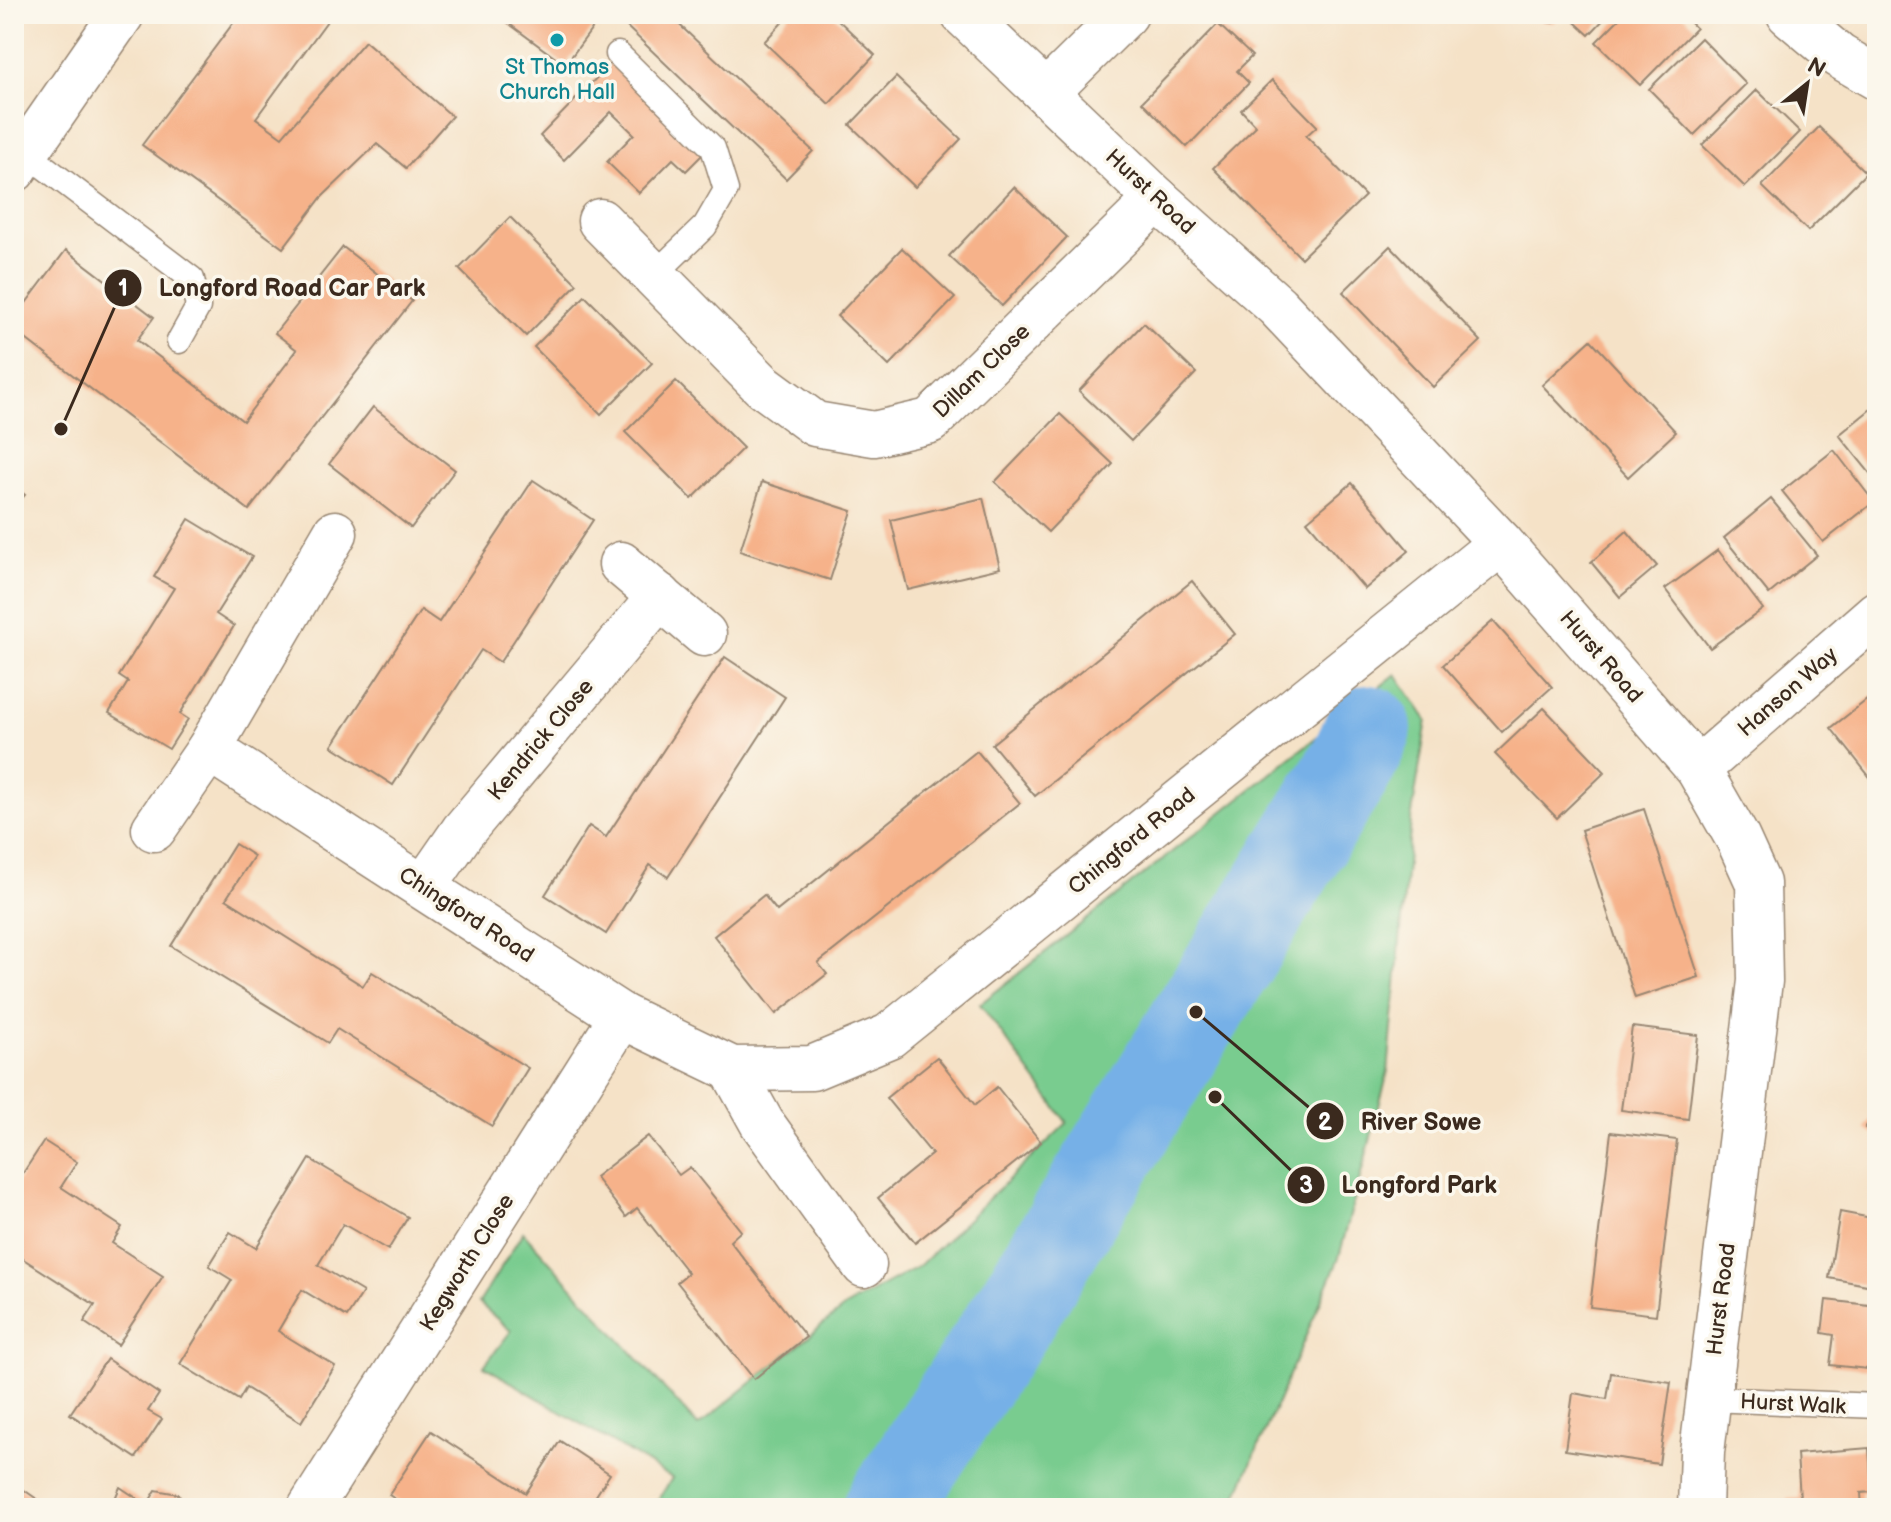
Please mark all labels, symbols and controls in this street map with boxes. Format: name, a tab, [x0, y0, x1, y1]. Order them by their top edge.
marker: St Thomas Church Hall	[548, 31, 566, 49]
north arrow	[1767, 44, 1847, 124]
text: N	[1802, 52, 1830, 84]
place label: St Thomas Church Hall	[499, 54, 615, 106]
street label: Hurst Road	[1099, 144, 1201, 241]
callout: Longford Road Car Park	[103, 264, 442, 312]
text: 1	[118, 274, 128, 303]
text: Longford Road Car Park	[159, 274, 426, 303]
street label: Dillam Close	[928, 318, 1036, 424]
street label: Hurst Road	[1554, 605, 1648, 709]
street label: Hanson Way	[1733, 642, 1843, 743]
street label: Kendrick Close	[482, 674, 600, 806]
street label: Chingford Road	[1063, 782, 1201, 901]
street label: Chingford Road	[394, 862, 539, 969]
callout: River Sowe	[1305, 1097, 1498, 1145]
text: 2	[1318, 1108, 1333, 1137]
text: River Sowe	[1361, 1108, 1482, 1137]
callout: Longford Park	[1286, 1161, 1513, 1209]
text: 3	[1299, 1171, 1313, 1200]
text: Longford Park	[1341, 1171, 1497, 1200]
street label: Kegworth Close	[414, 1189, 520, 1336]
street label: Hurst Road	[1701, 1241, 1742, 1357]
street label: Hurst Walk	[1739, 1388, 1847, 1421]

